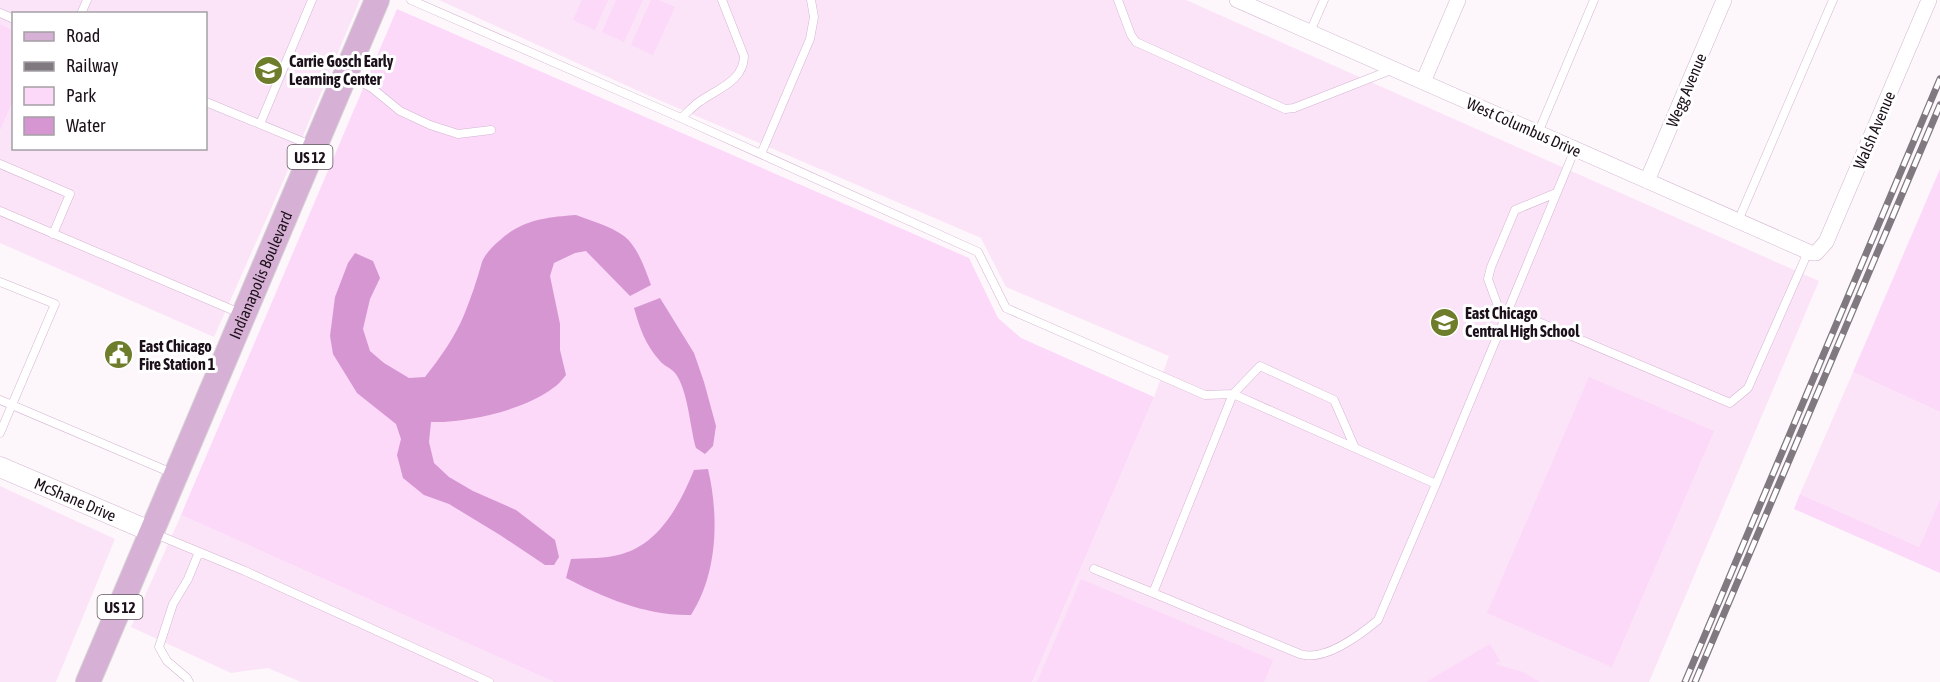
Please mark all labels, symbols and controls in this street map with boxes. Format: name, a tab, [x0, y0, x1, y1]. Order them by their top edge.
legend	[12, 12, 207, 150]
text: Road	[66, 25, 100, 46]
street label: Wegg Avenue	[1662, 50, 1711, 130]
place label: Carrie Gosch Early Learning Center	[289, 52, 394, 88]
school or university icon: Carrie Gosch Early Learning Center	[252, 54, 284, 86]
text: Railway	[66, 55, 118, 76]
text: Park	[66, 85, 96, 106]
street label: Walsh Avenue	[1850, 88, 1898, 172]
street label: West Columbus Drive	[1464, 94, 1584, 160]
text: Water	[66, 115, 106, 136]
road number: US 12	[288, 145, 332, 169]
street label: Indianapolis Boulevard	[225, 208, 295, 342]
place label: East Chicago Central High School	[1465, 304, 1580, 340]
school or university icon: East Chicago Central High School	[1428, 306, 1460, 338]
place label: East Chicago Fire Station 1	[139, 337, 216, 373]
public building icon: East Chicago Fire Station 1	[102, 339, 134, 371]
street label: McShane Drive	[32, 474, 119, 525]
road number: US 12	[98, 595, 142, 619]

